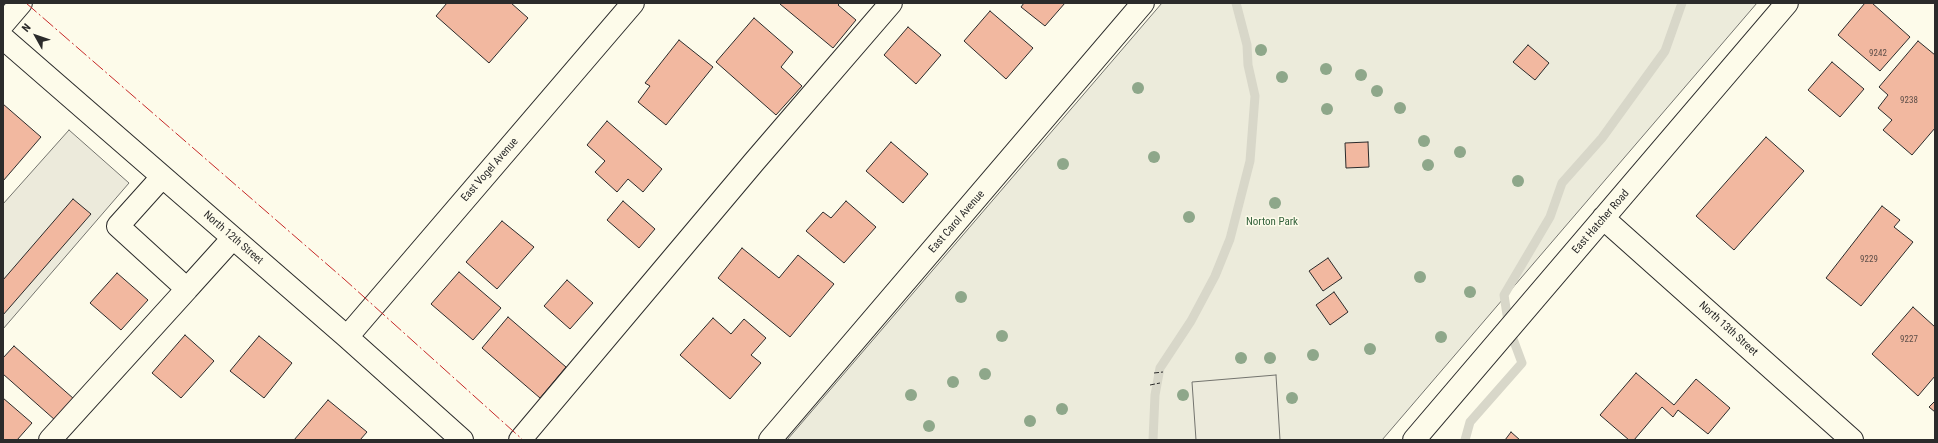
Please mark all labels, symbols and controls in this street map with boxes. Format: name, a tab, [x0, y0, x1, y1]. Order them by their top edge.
north arrow	[16, 16, 56, 56]
text: N	[19, 21, 34, 35]
house number: 9242	[1869, 49, 1887, 59]
house number: 9238	[1900, 96, 1918, 106]
street label: East Vogel Avenue	[459, 135, 521, 205]
street label: East Hatcher Road	[1570, 187, 1632, 257]
street label: East Carol Avenue	[926, 188, 988, 256]
street label: North 12th Street	[200, 208, 266, 268]
park label: Norton Park	[1246, 215, 1298, 229]
house number: 9229	[1860, 255, 1878, 265]
street label: North 13th Street	[1696, 299, 1760, 359]
house number: 9227	[1900, 335, 1918, 345]

